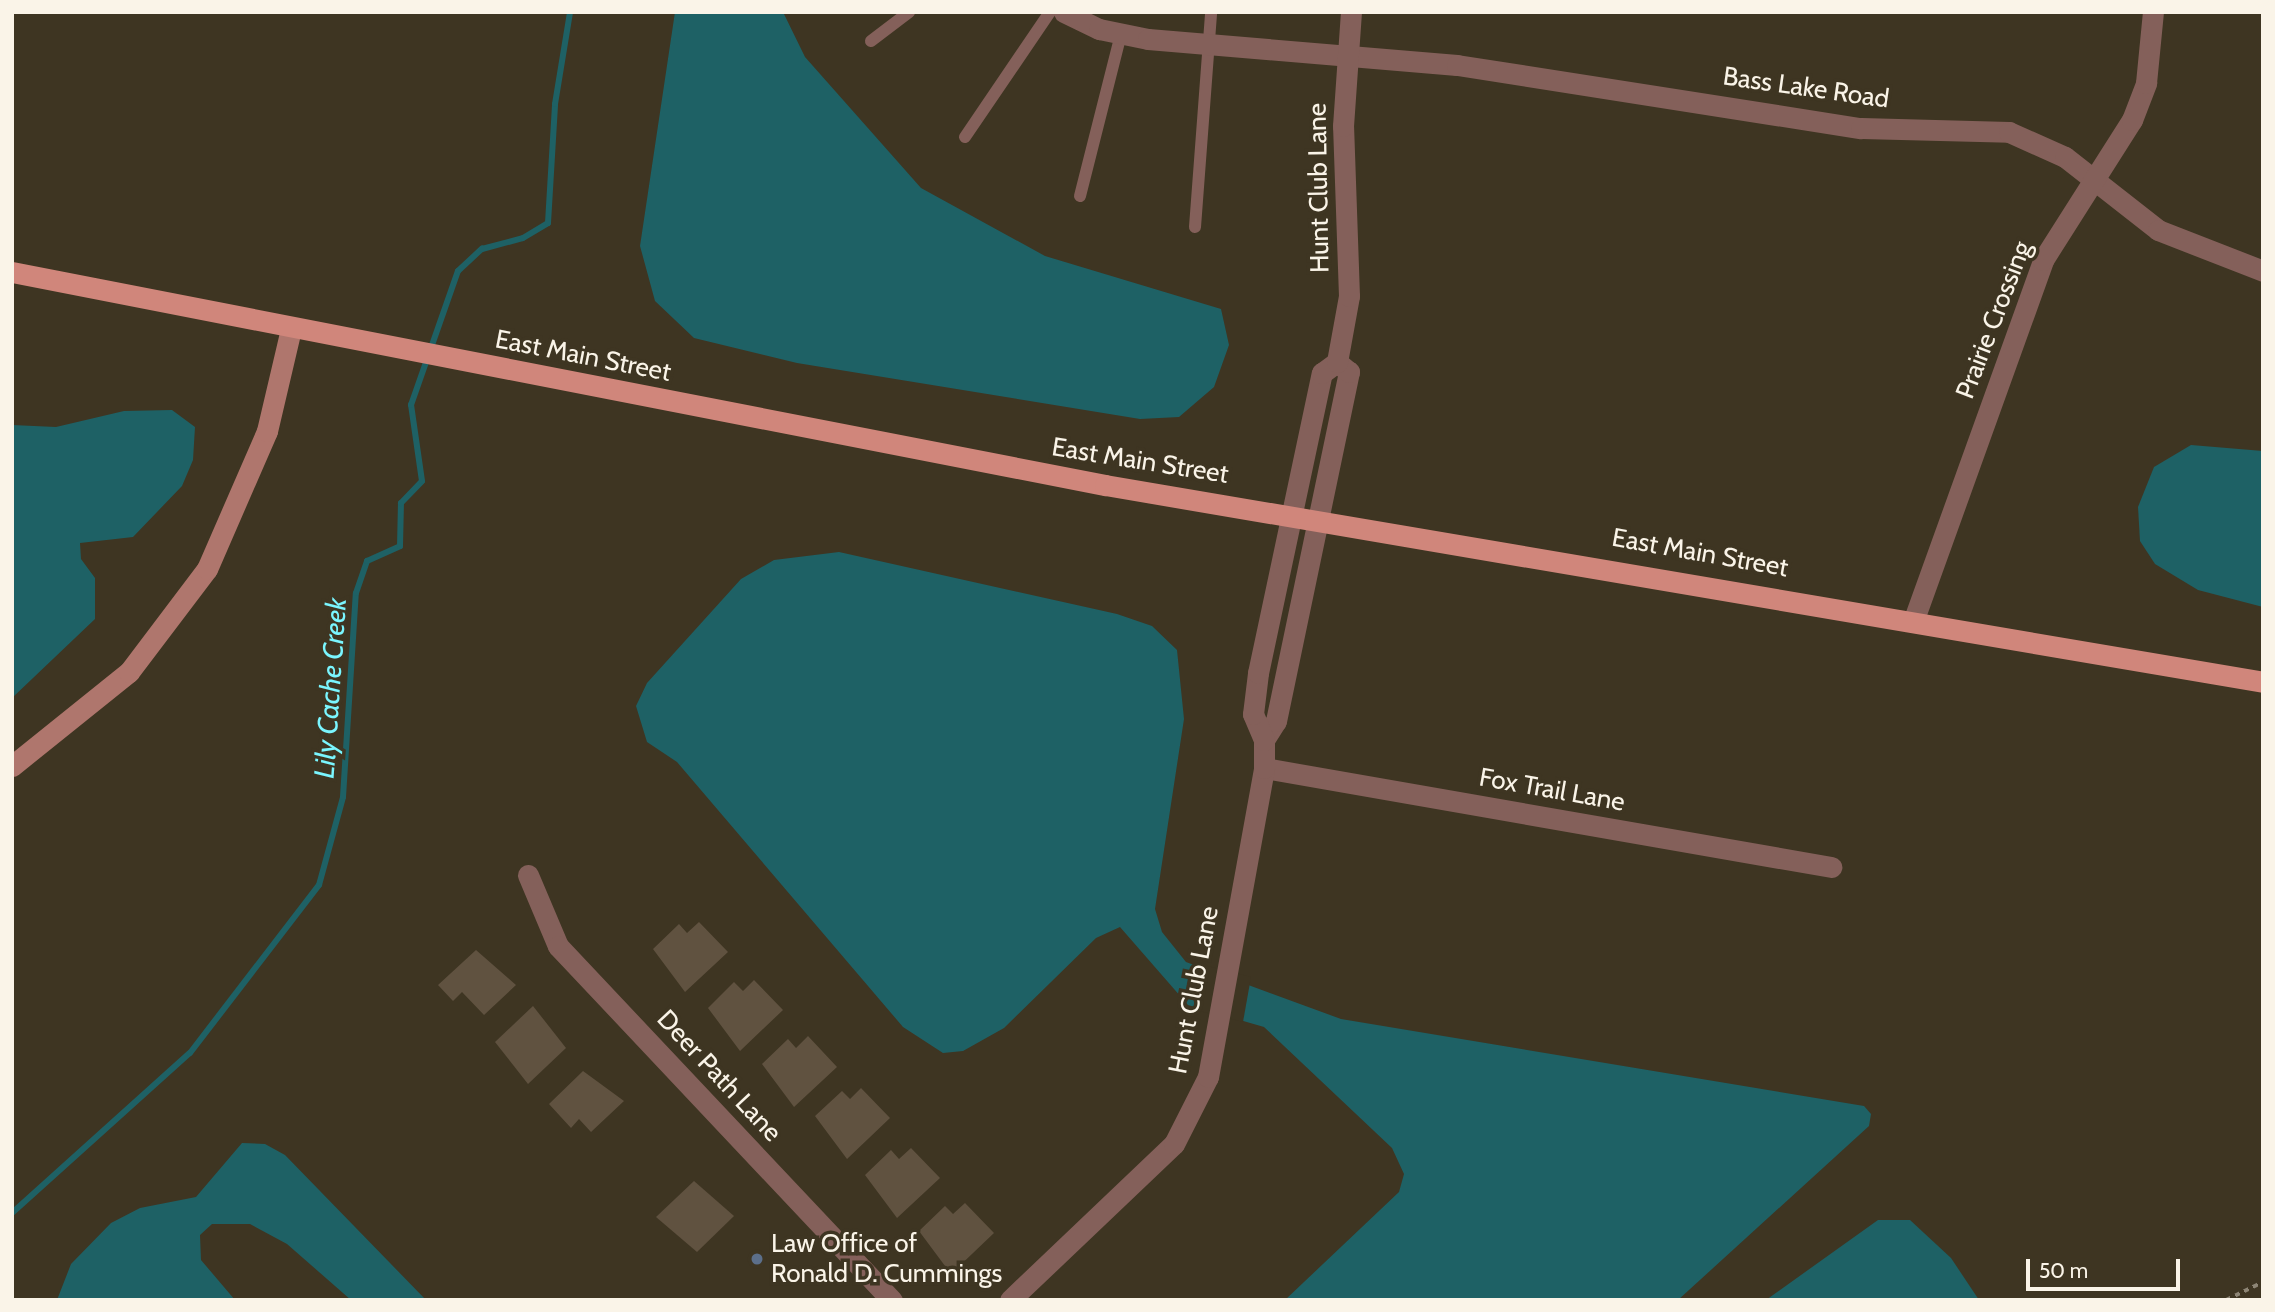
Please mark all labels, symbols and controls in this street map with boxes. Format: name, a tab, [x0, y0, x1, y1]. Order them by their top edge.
street label: Bass Lake Road	[1721, 61, 1891, 115]
street label: Hunt Club Lane	[1302, 103, 1336, 273]
street label: Prairie Crossing	[1950, 237, 2038, 403]
street label: East Main Street	[492, 324, 674, 388]
street label: East Main Street	[1049, 432, 1231, 490]
street label: East Main Street	[1609, 522, 1791, 584]
water label: Lily Cache Creek	[307, 597, 353, 779]
street label: Fox Trail Lane	[1477, 762, 1627, 818]
street label: Hunt Club Lane	[1162, 904, 1226, 1076]
street label: Deer Path Lane	[650, 1004, 788, 1148]
place label: Law Office of Ronald D. Cummings	[771, 1228, 1002, 1290]
scale bar	[2030, 1246, 2184, 1290]
marker: Law Office of Ronald D. Cummings	[749, 1251, 765, 1267]
text: 50 m	[2039, 1258, 2088, 1283]

